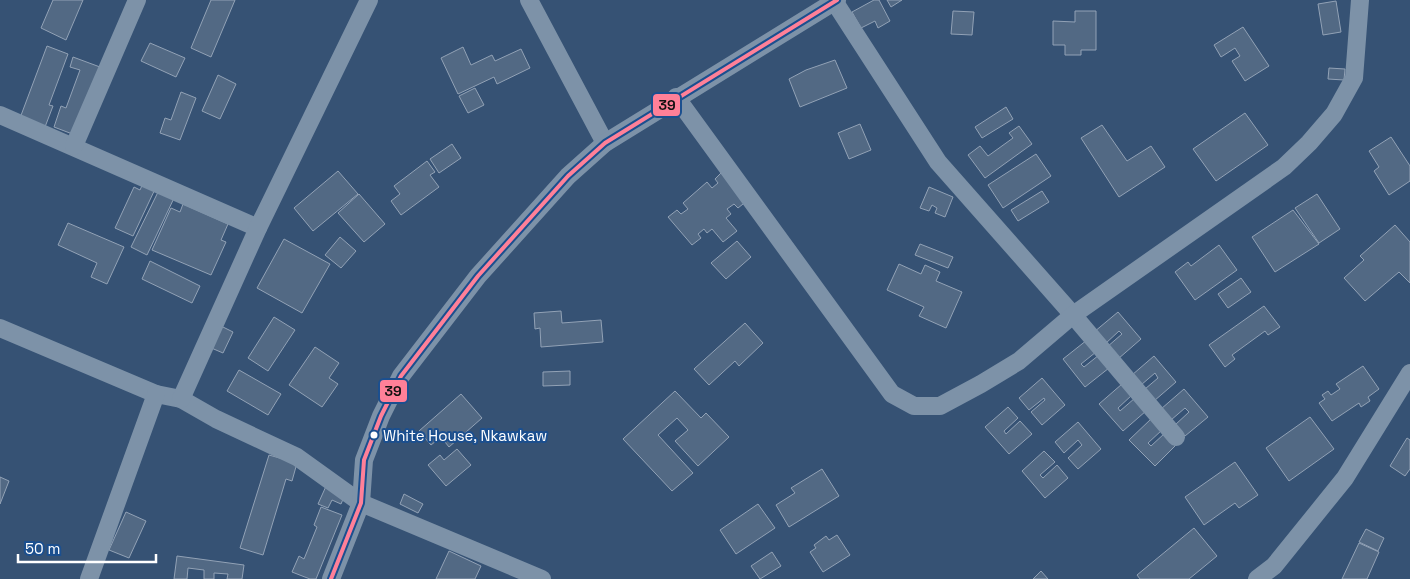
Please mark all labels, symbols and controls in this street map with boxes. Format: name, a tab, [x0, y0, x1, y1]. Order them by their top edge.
line badge: 39	[652, 93, 681, 117]
text: 39	[658, 96, 676, 114]
line badge: 39	[379, 379, 408, 403]
text: 39	[384, 382, 402, 400]
place label: White House, Nkawkaw	[383, 426, 547, 445]
marker: White House, Nkawkaw	[369, 430, 379, 440]
scale bar	[18, 532, 155, 564]
text: 50 m	[25, 539, 60, 558]

